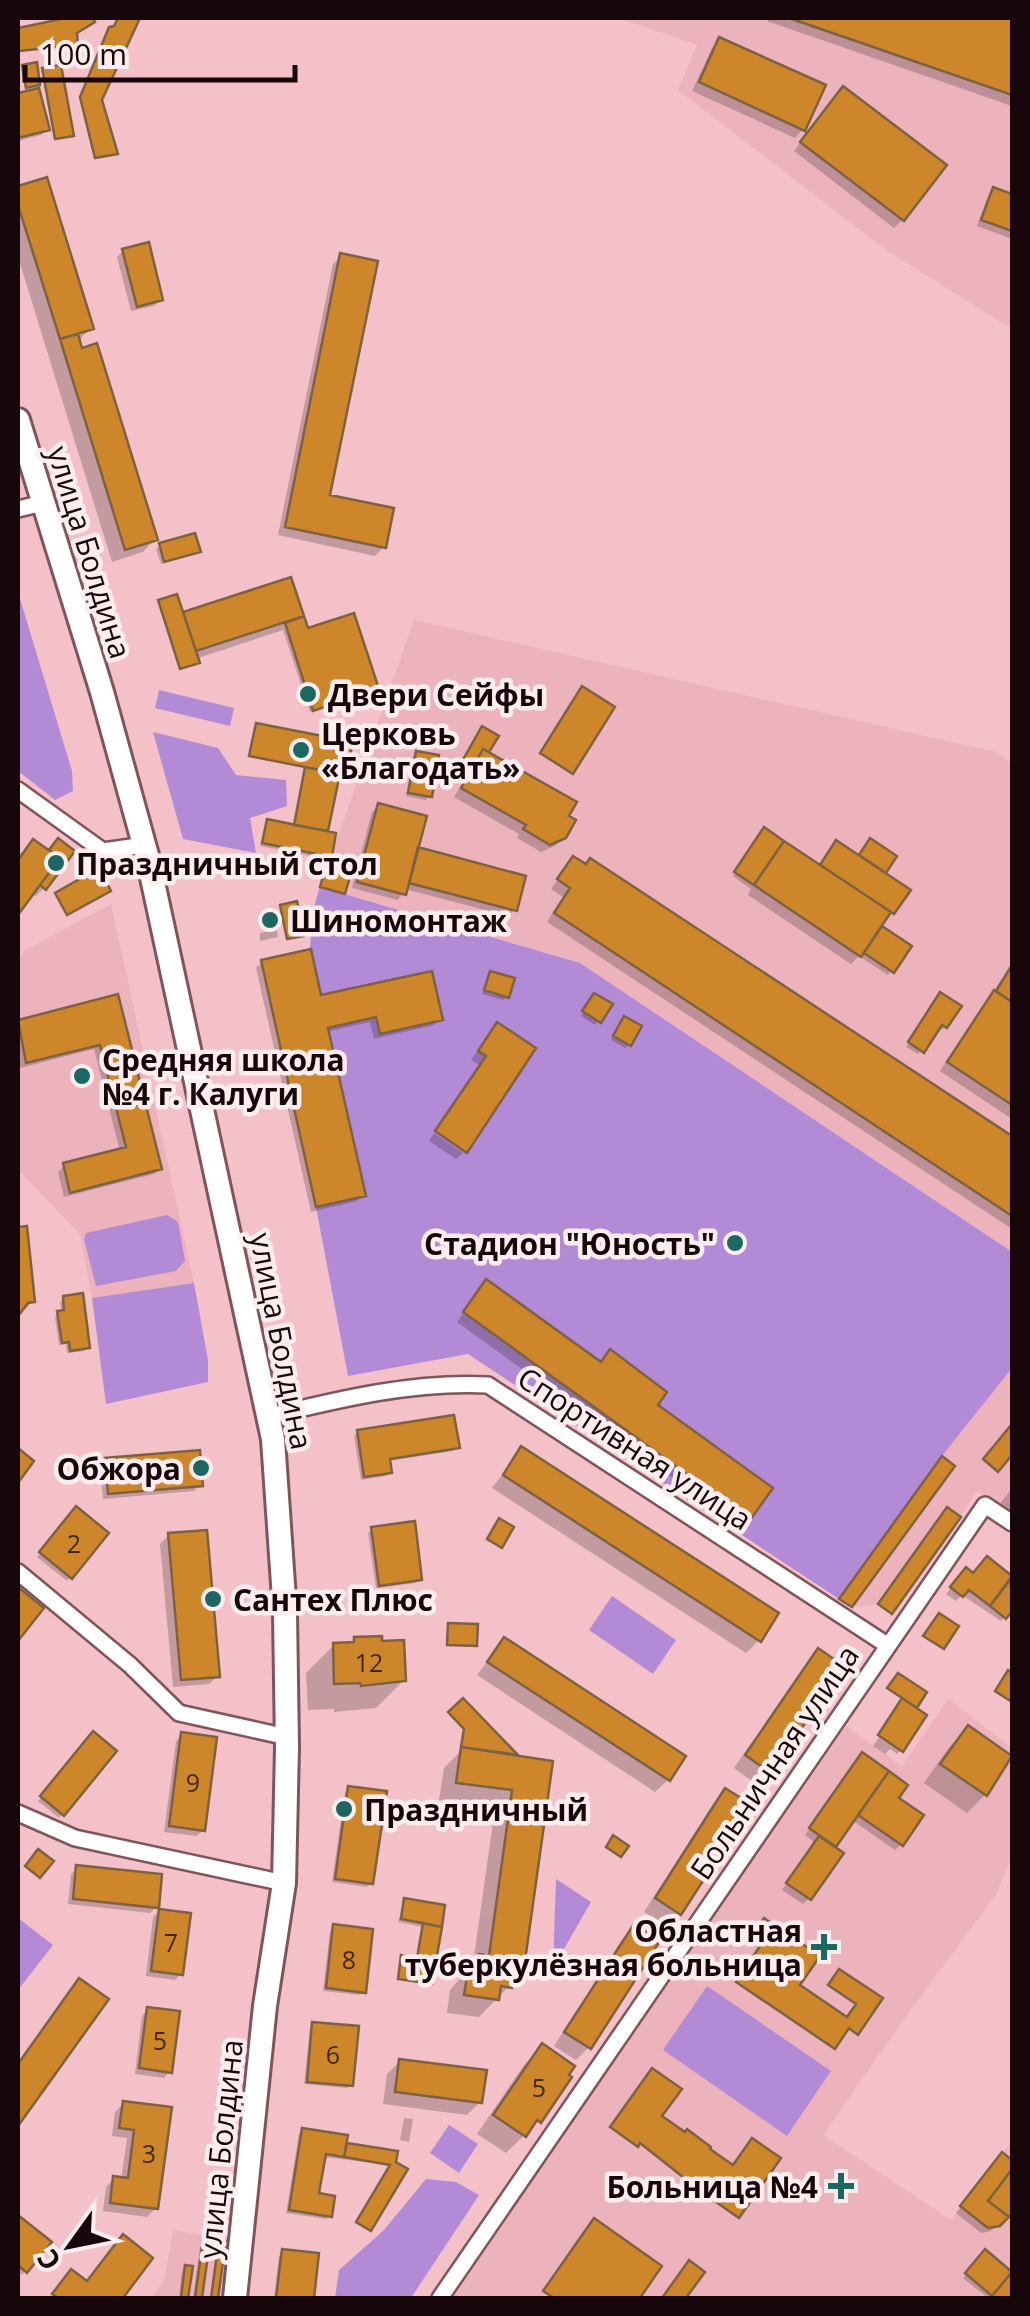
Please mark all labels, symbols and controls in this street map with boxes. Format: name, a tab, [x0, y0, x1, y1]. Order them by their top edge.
scale bar	[25, 20, 295, 82]
text: 100 m	[40, 33, 127, 74]
street label: улица Болдина	[38, 441, 142, 663]
place label: Двери Сейфы	[328, 674, 544, 715]
marker: Двери Сейфы	[297, 683, 319, 705]
place label: Церковь «Благодать»	[321, 713, 521, 788]
marker: Церковь «Благодать»	[290, 739, 312, 761]
place label: Праздничный стол	[76, 843, 378, 884]
marker: Праздничный стол	[45, 852, 67, 874]
place label: Шиномонтаж	[290, 900, 508, 941]
marker: Шиномонтаж	[259, 909, 281, 931]
place label: Средняя школа №4 г. Калуги	[102, 1039, 345, 1114]
marker: Средняя школа №4 г. Калуги	[71, 1065, 93, 1087]
place label: Стадион "Юность"	[424, 1223, 715, 1264]
street label: улица Болдина	[241, 1229, 323, 1453]
marker: Стадион "Юность"	[724, 1232, 746, 1254]
street label: Спортивная улица	[510, 1357, 760, 1539]
place label: Обжора	[57, 1448, 181, 1489]
marker: Обжора	[190, 1457, 212, 1479]
house number: 2	[67, 1526, 81, 1560]
place label: Сантех Плюс	[233, 1579, 433, 1620]
marker: Сантех Плюс	[202, 1588, 224, 1610]
street label: Больничная улица	[680, 1637, 868, 1887]
house number: 12	[355, 1645, 383, 1679]
house number: 9	[186, 1765, 200, 1799]
place label: Праздничный	[364, 1789, 588, 1830]
marker: Праздничный	[333, 1798, 355, 1820]
place label: Областная туберкулёзная больница	[405, 1910, 802, 1985]
house number: 7	[164, 1925, 178, 1959]
marker: Областная туберкулёзная больница	[811, 1934, 837, 1960]
house number: 8	[342, 1942, 356, 1976]
house number: 5	[153, 2023, 167, 2057]
street label: улица Болдина	[188, 2037, 252, 2261]
house number: 6	[326, 2037, 340, 2071]
house number: 5	[532, 2070, 546, 2104]
house number: 3	[142, 2136, 156, 2170]
place label: Больница №4	[607, 2166, 818, 2207]
marker: Больница №4	[828, 2173, 854, 2199]
north arrow	[20, 2196, 120, 2296]
text: С	[27, 2242, 69, 2278]

